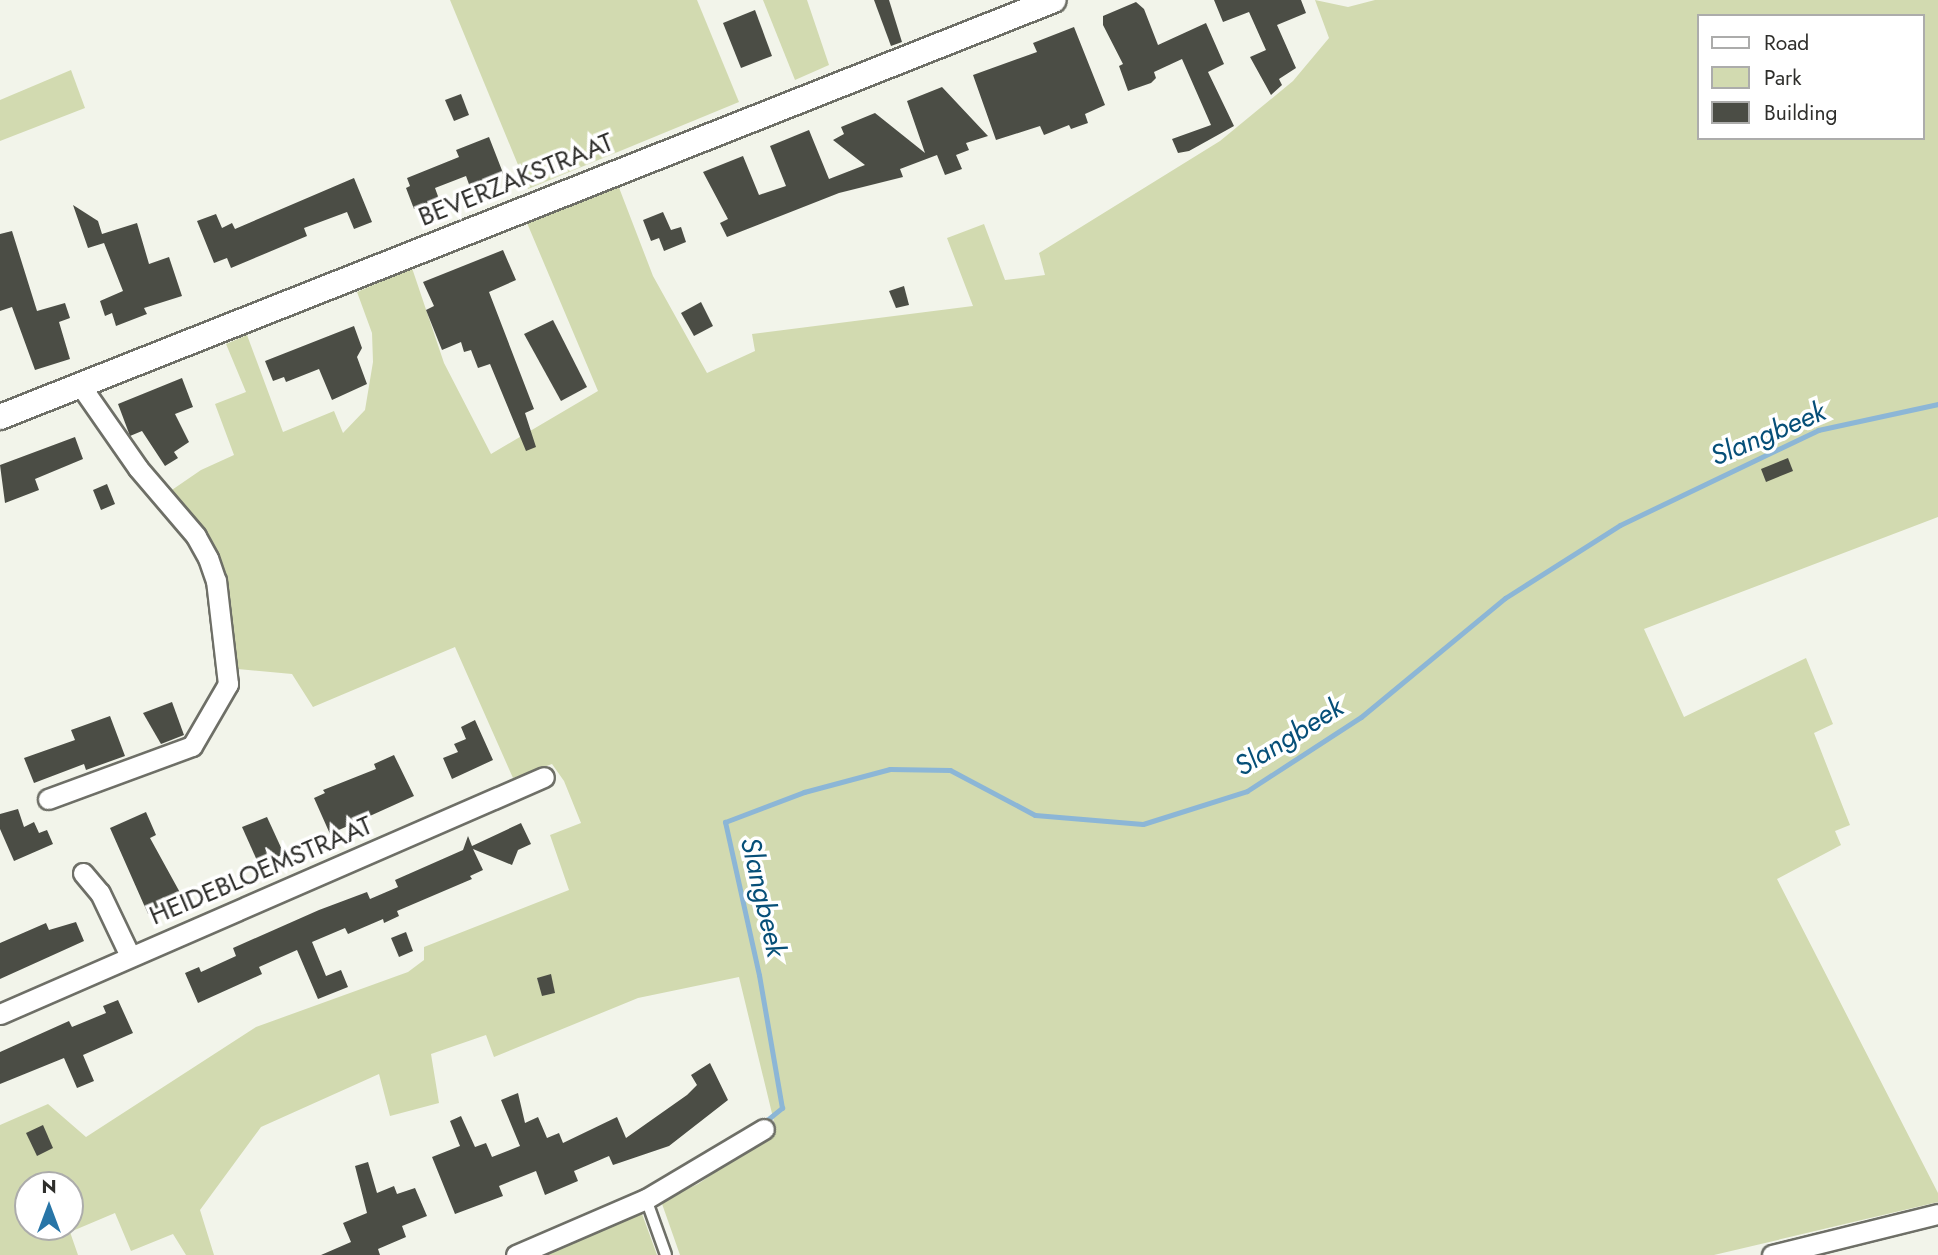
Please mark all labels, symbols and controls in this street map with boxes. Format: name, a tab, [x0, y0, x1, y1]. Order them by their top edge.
legend	[1696, 14, 1924, 140]
text: Road	[1764, 28, 1809, 58]
text: Park	[1764, 63, 1801, 93]
text: Building	[1764, 98, 1837, 128]
street label: BEVERZAKSTRAAT	[414, 127, 618, 233]
water label: Slangbeek	[1705, 395, 1831, 473]
water label: Slangbeek	[1228, 690, 1350, 784]
street label: HEIDEBLOEMSTRAAT	[145, 810, 377, 932]
water label: Slangbeek	[733, 834, 793, 960]
north arrow	[14, 1171, 84, 1241]
text: N	[41, 1173, 57, 1200]

